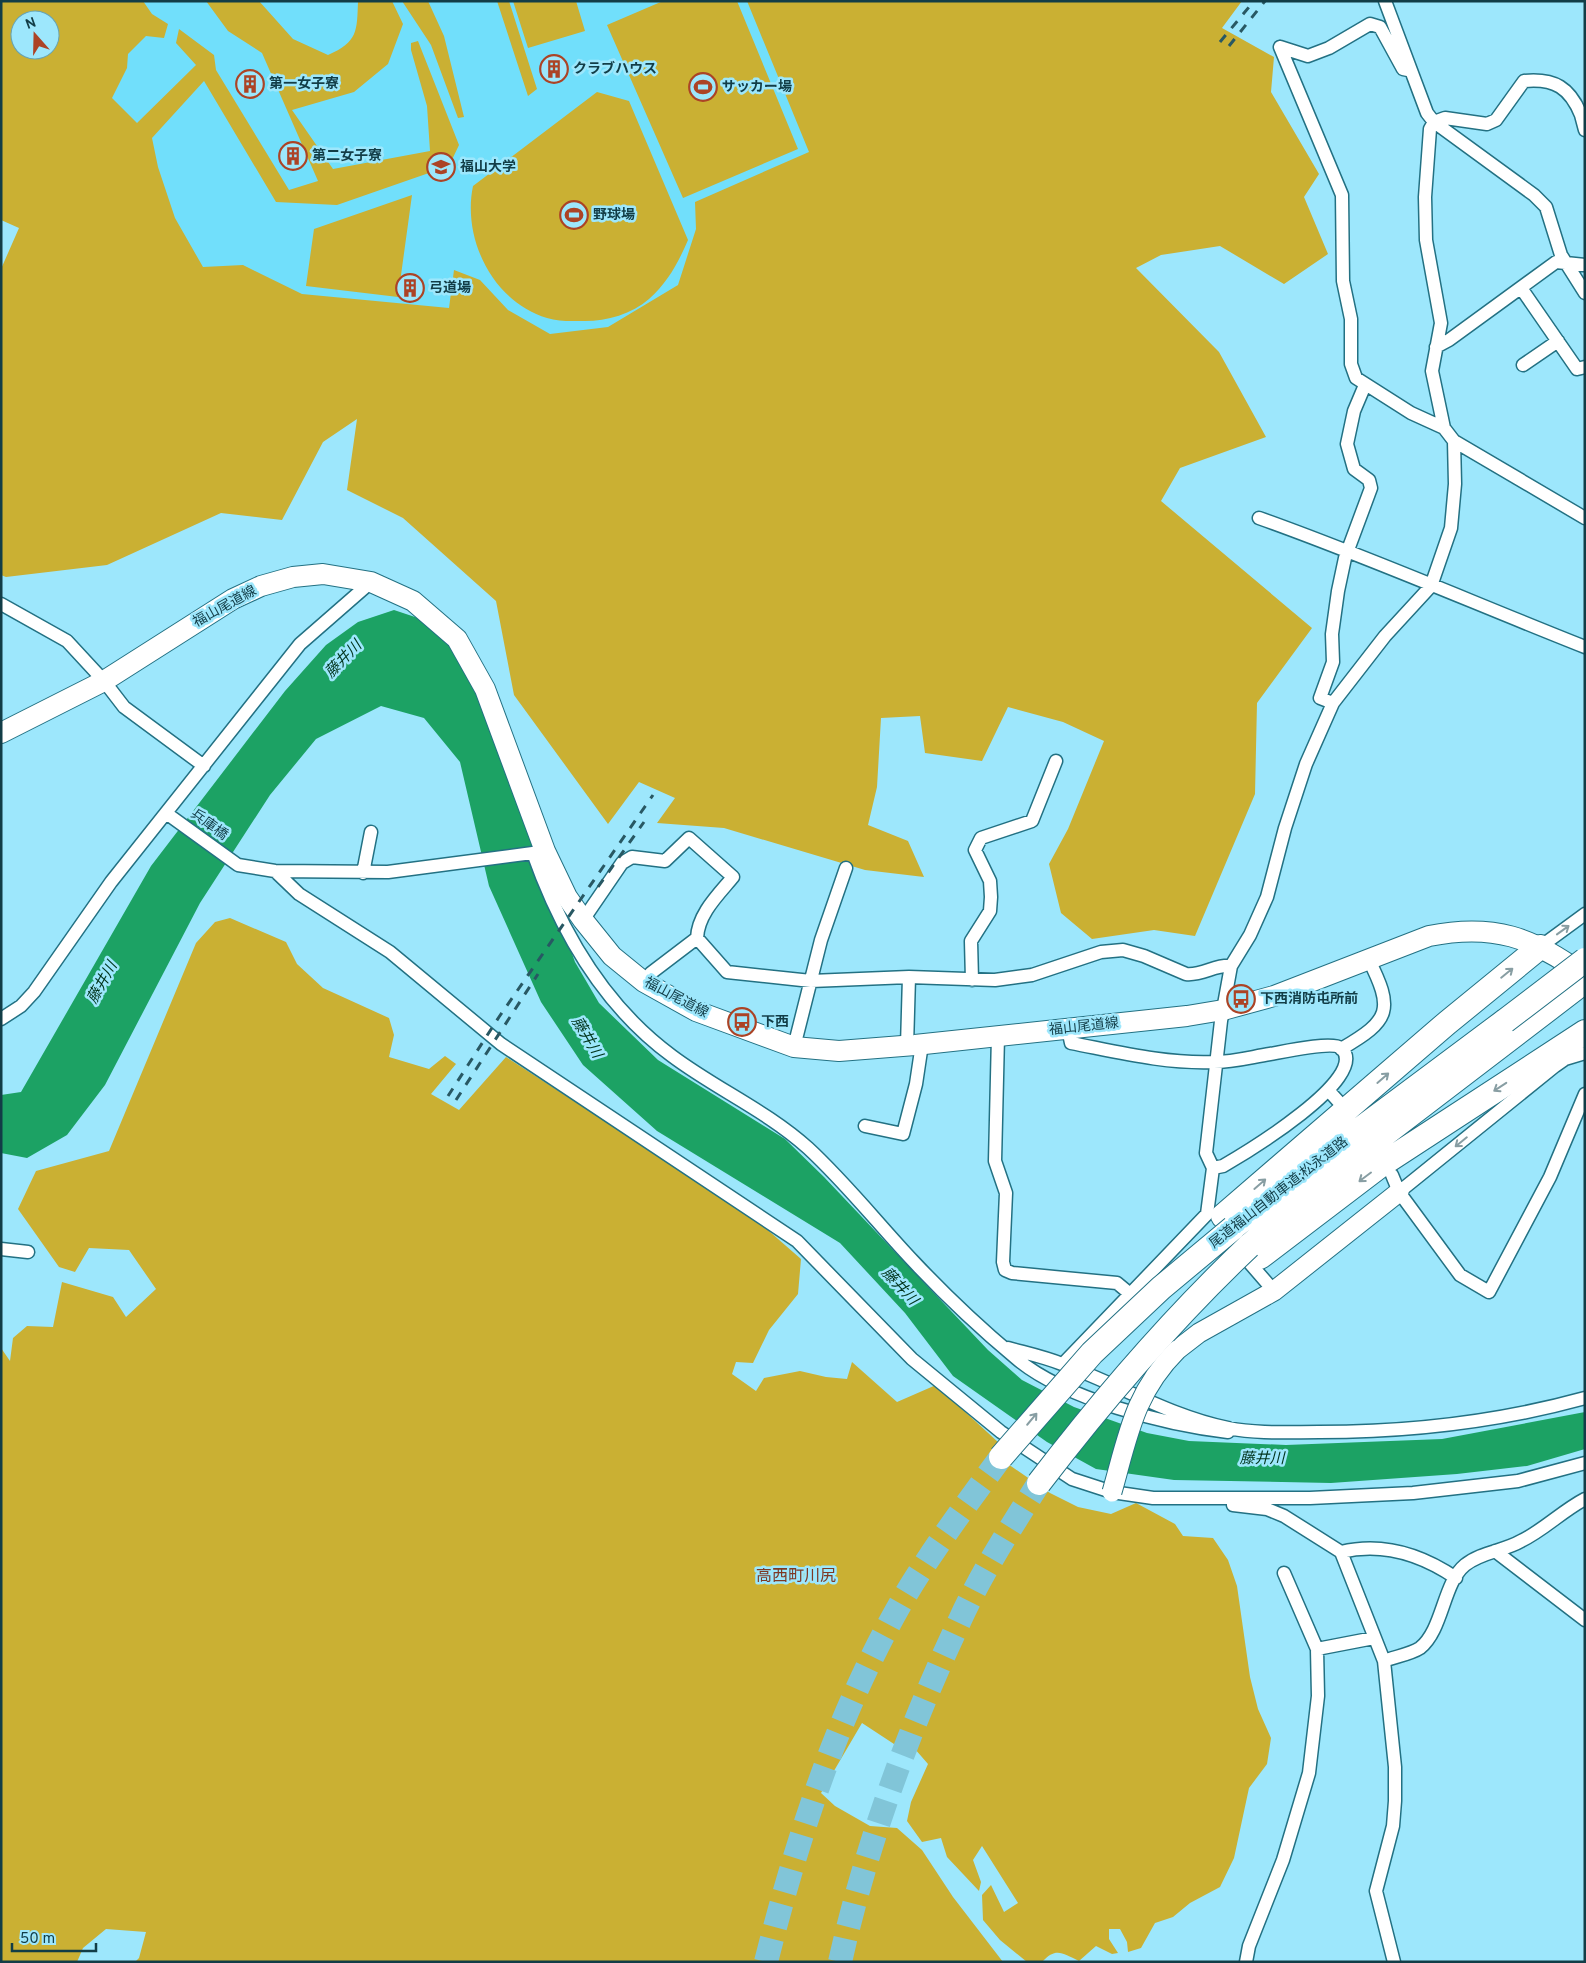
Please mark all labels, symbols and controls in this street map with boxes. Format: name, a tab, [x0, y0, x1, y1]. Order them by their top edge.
north arrow	[10, 10, 60, 60]
text: N	[23, 14, 39, 34]
building icon: クラブハウス	[539, 54, 569, 84]
place label: クラブハウス	[573, 60, 657, 78]
building icon: 第一女子寮	[235, 69, 265, 99]
sports icon: サッカー場	[688, 72, 718, 102]
place label: 第一女子寮	[269, 75, 339, 93]
place label: サッカー場	[722, 79, 792, 96]
building icon: 第二女子寮	[278, 141, 308, 171]
place label: 第二女子寮	[312, 147, 382, 165]
school or university icon: 福山大学	[426, 152, 456, 182]
place label: 福山大学	[460, 159, 516, 176]
sports icon: 野球場	[559, 200, 589, 230]
place label: 野球場	[593, 207, 635, 224]
building icon: 弓道場	[395, 273, 425, 303]
place label: 弓道場	[429, 280, 471, 297]
street label: 福山尾道線	[190, 583, 260, 631]
water label: 藤井川	[322, 636, 368, 683]
street label: 兵庫橋	[187, 806, 231, 844]
one-way arrow	[1555, 925, 1569, 935]
water label: 藤井川	[84, 957, 123, 1007]
one-way arrow	[1501, 968, 1514, 979]
street label: 福山尾道線	[641, 974, 711, 1022]
bus stop icon: 下西消防屯所前	[1226, 984, 1256, 1014]
place label: 下西消防屯所前	[1260, 990, 1358, 1008]
bus stop icon: 下西	[727, 1007, 757, 1037]
water label: 藤井川	[566, 1014, 607, 1064]
place label: 下西	[761, 1014, 789, 1031]
street label: 福山尾道線	[1048, 1015, 1120, 1039]
one-way arrow	[1377, 1072, 1390, 1084]
one-way arrow	[1493, 1082, 1507, 1092]
street label: 尾道福山自動車道;松永道路	[1206, 1134, 1352, 1252]
one-way arrow	[1455, 1136, 1468, 1147]
one-way arrow	[1358, 1172, 1372, 1182]
one-way arrow	[1254, 1179, 1267, 1190]
water label: 藤井川	[877, 1264, 923, 1311]
one-way arrow	[1027, 1413, 1038, 1426]
water label: 藤井川	[1239, 1450, 1286, 1469]
district label: 高西町川尻	[756, 1567, 836, 1587]
scale bar	[12, 1920, 96, 1952]
text: 50 m	[20, 1930, 55, 1949]

